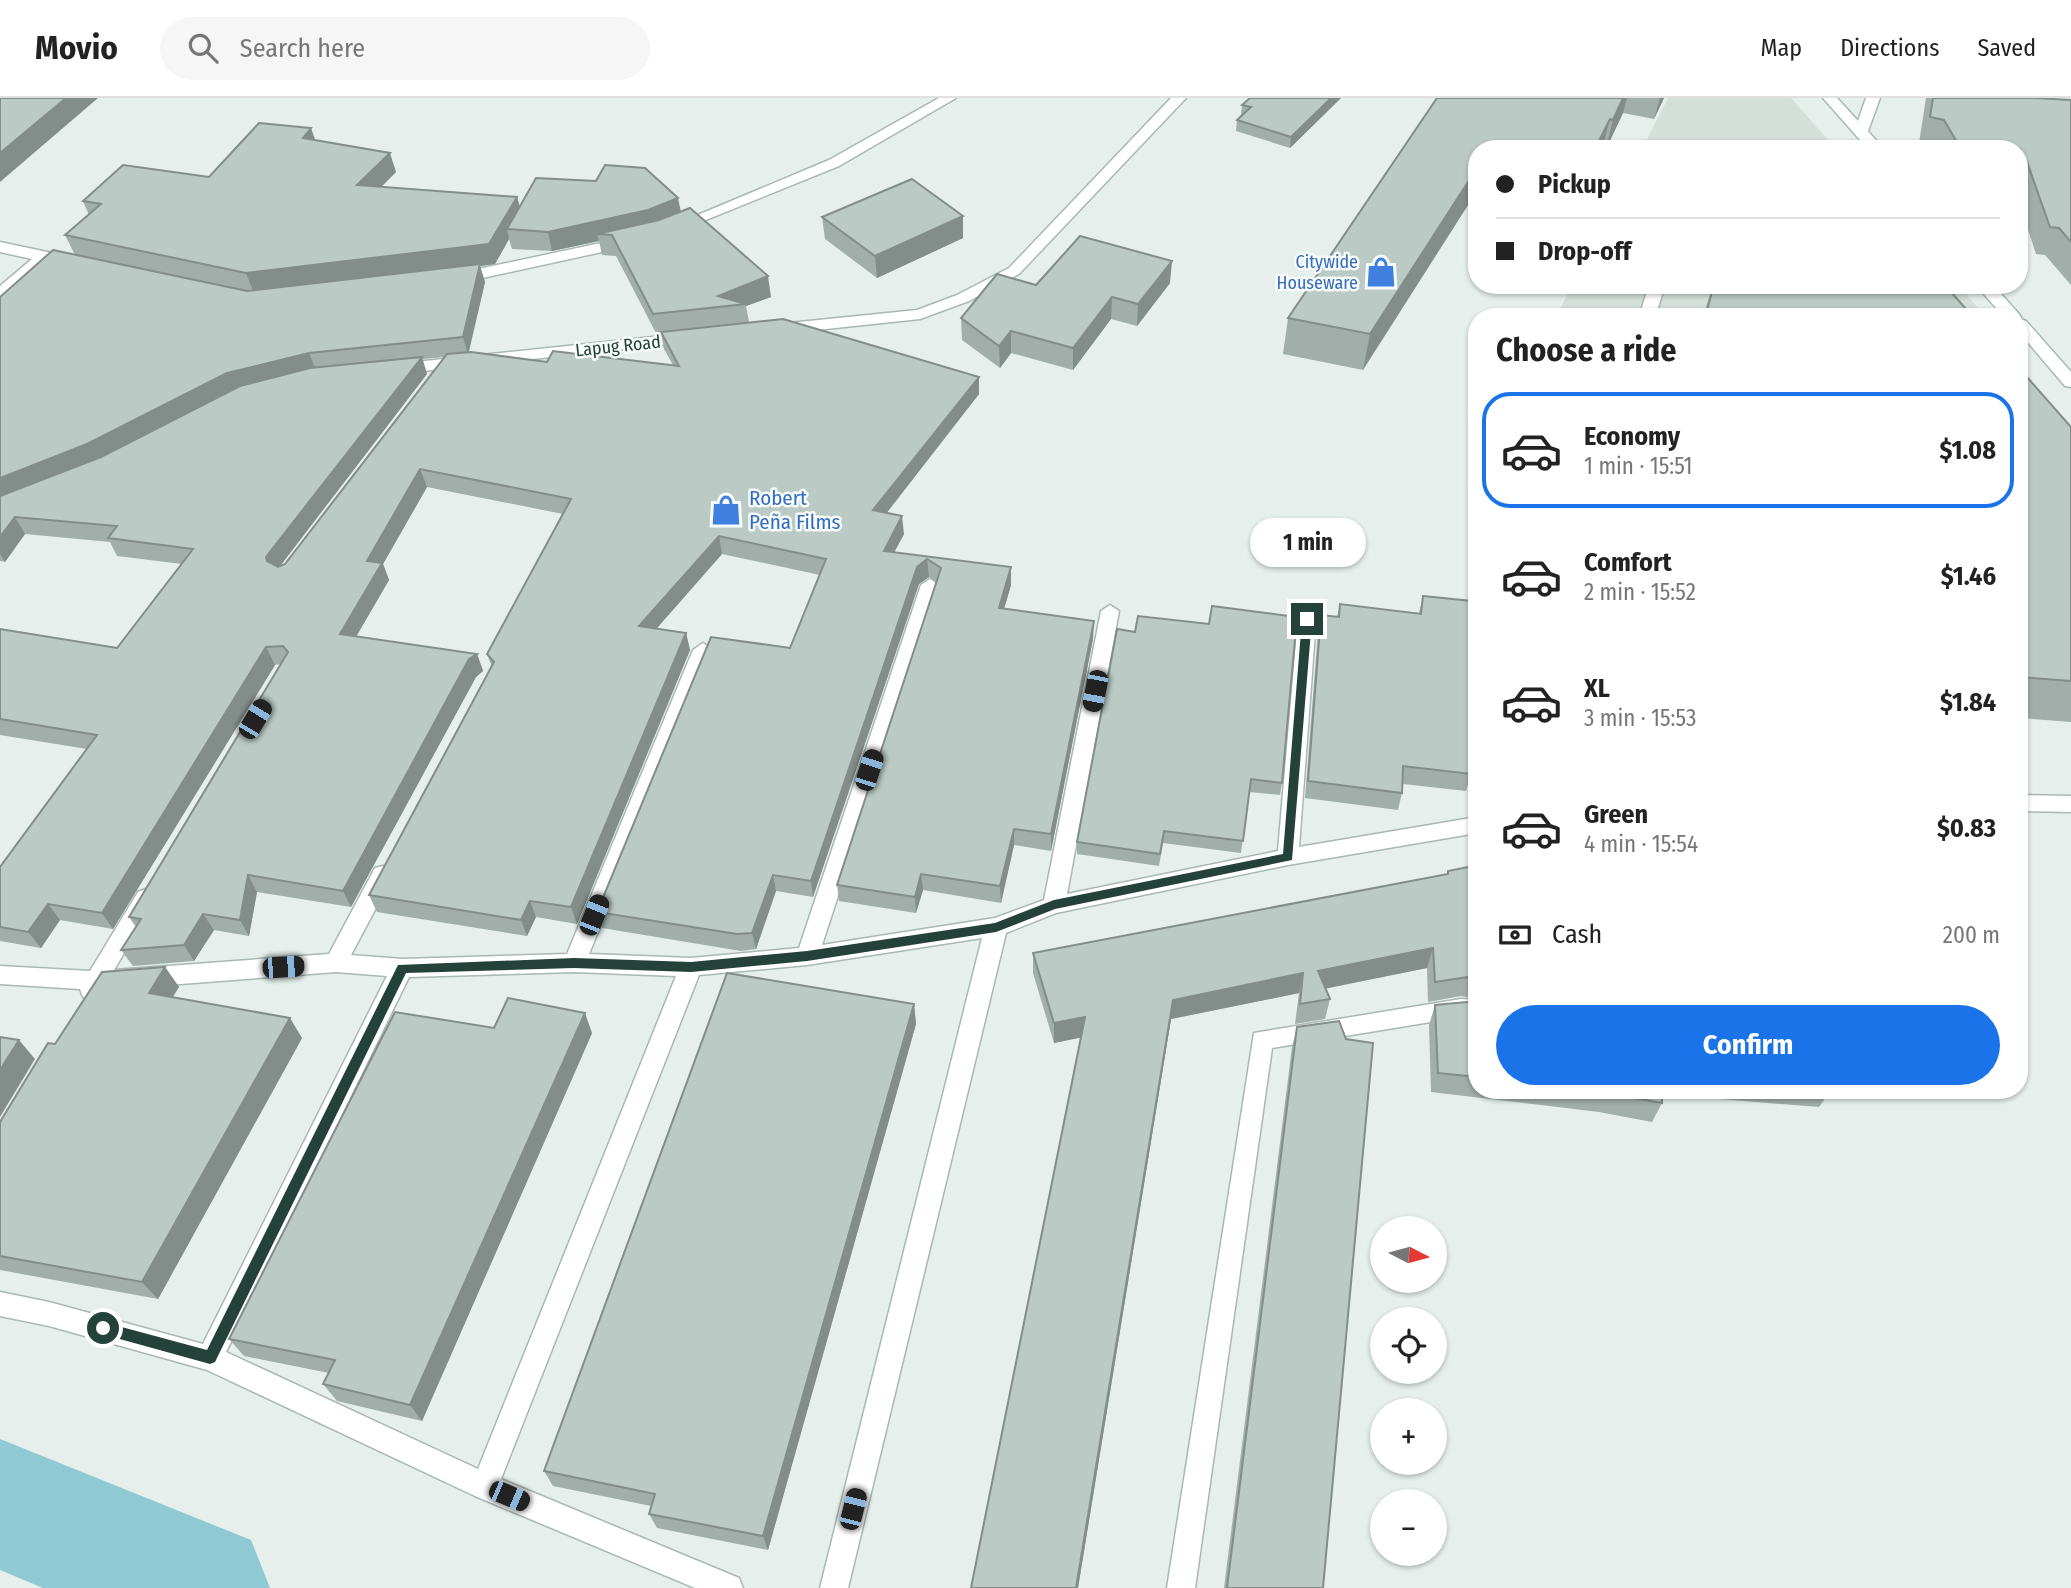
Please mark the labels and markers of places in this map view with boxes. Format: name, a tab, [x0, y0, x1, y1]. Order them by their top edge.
place label: Citywide Houseware	[1277, 251, 1358, 294]
shop icon: Citywide Houseware	[1364, 255, 1398, 289]
place label: Robert Peña Films	[749, 485, 841, 535]
shop icon: Robert Peña Films	[709, 493, 743, 527]

